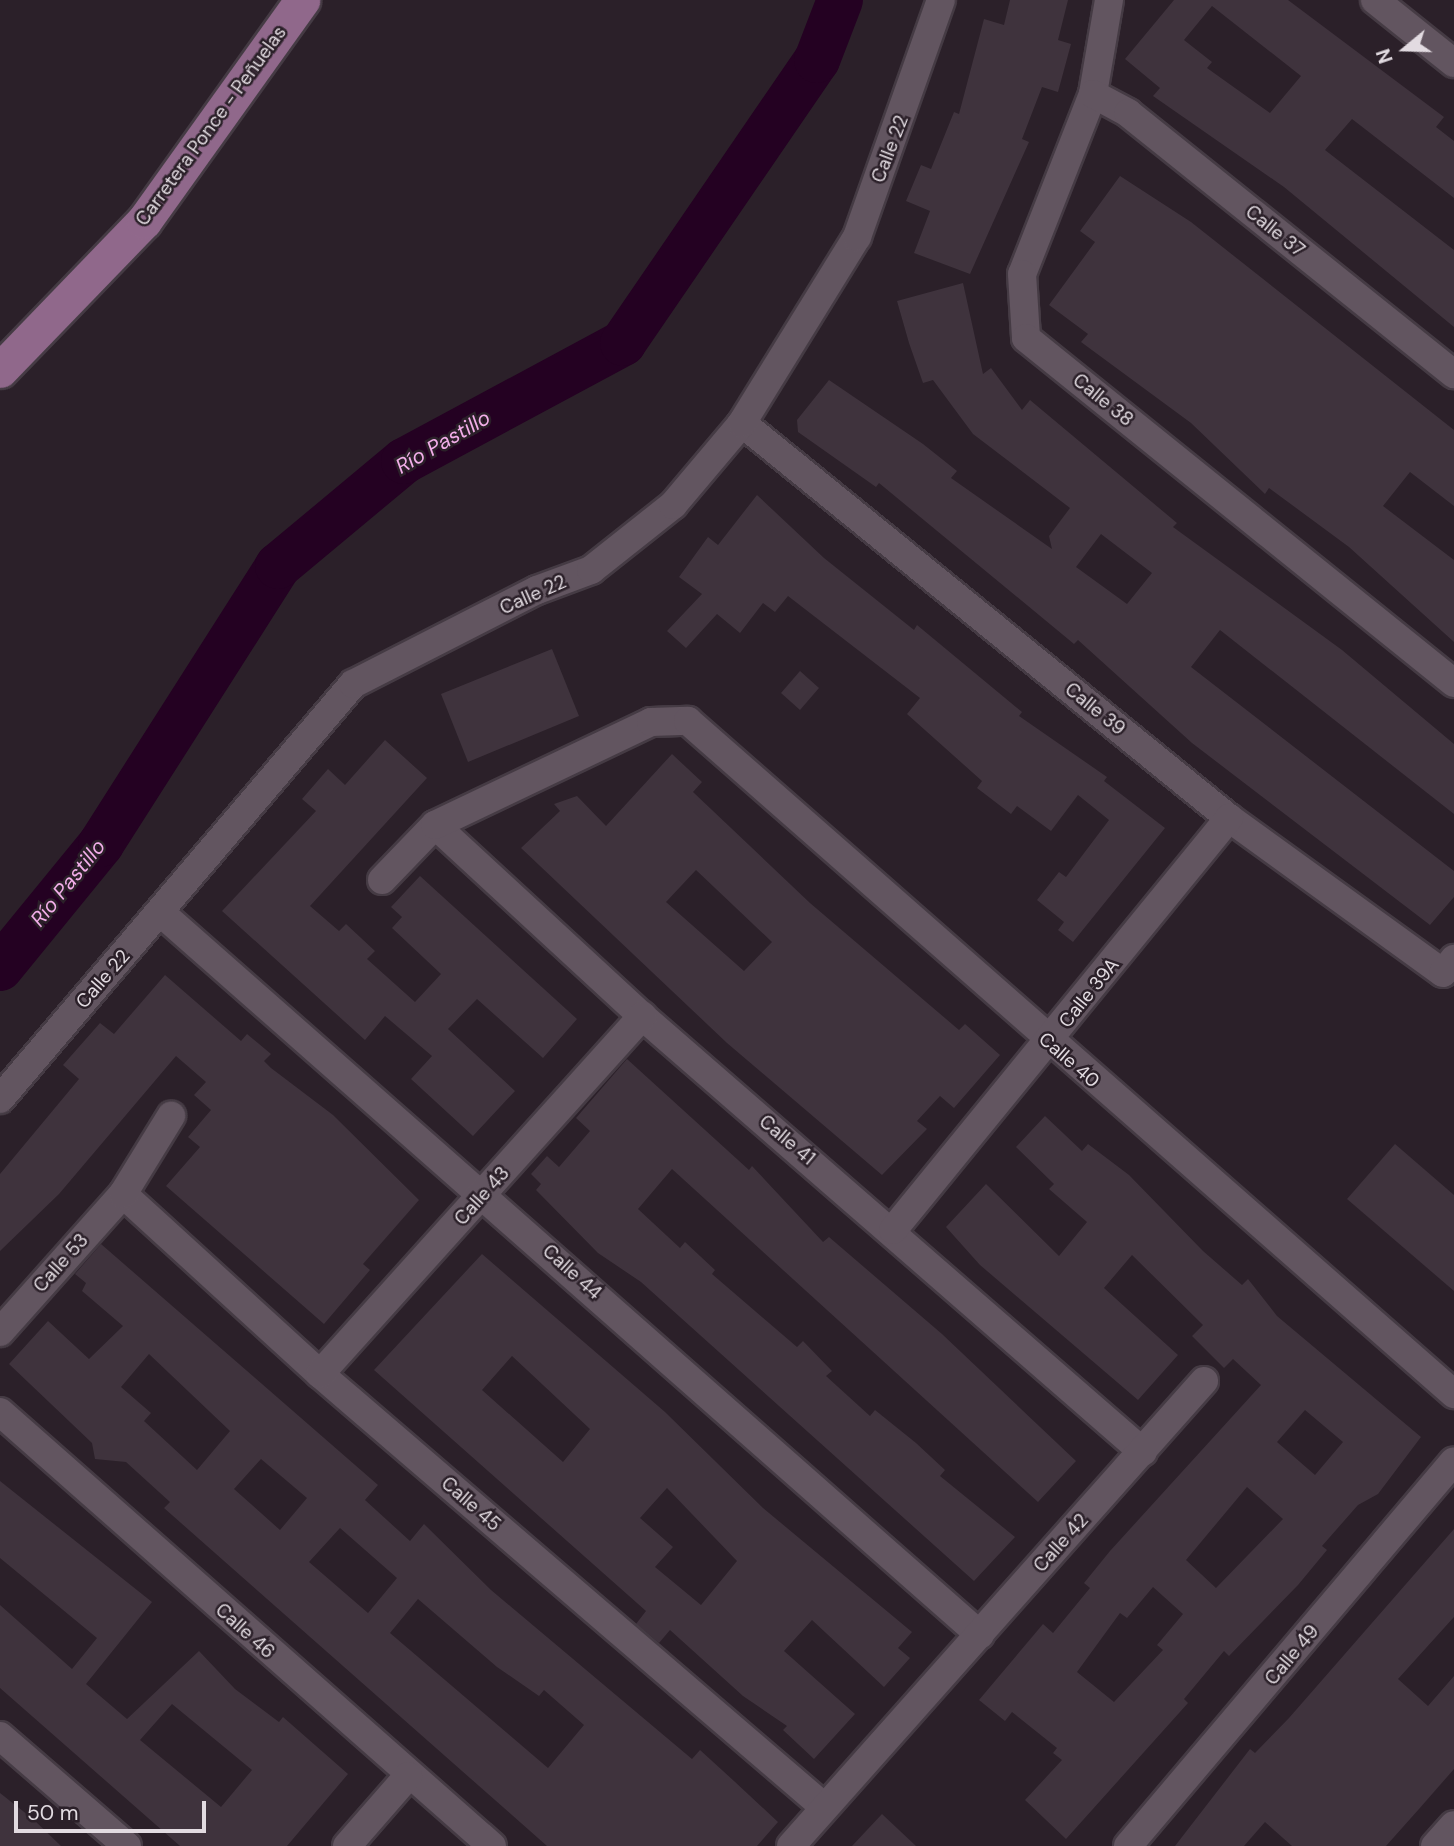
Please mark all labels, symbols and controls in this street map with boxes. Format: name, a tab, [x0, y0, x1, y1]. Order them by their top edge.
north arrow	[1370, 14, 1440, 84]
street label: Carretera Ponce - Peñuelas	[131, 22, 291, 230]
text: N	[1371, 45, 1399, 67]
street label: Calle 22	[867, 112, 913, 186]
street label: Calle 37	[1241, 200, 1309, 262]
street label: Calle 38	[1068, 369, 1138, 431]
water label: Río Pastillo	[391, 405, 495, 479]
street label: Calle 22	[496, 570, 570, 620]
street label: Calle 39	[1060, 678, 1130, 740]
water label: Río Pastillo	[25, 834, 111, 932]
street label: Calle 22	[71, 945, 135, 1013]
street label: Calle 39A	[1054, 954, 1124, 1032]
street label: Calle 40	[1034, 1028, 1104, 1092]
street label: Calle 41	[754, 1110, 820, 1170]
street label: Calle 43	[450, 1162, 514, 1230]
street label: Calle 53	[29, 1229, 93, 1297]
street label: Calle 44	[538, 1240, 606, 1304]
street label: Calle 45	[437, 1472, 505, 1536]
street label: Calle 42	[1029, 1509, 1093, 1577]
street label: Calle 46	[211, 1599, 279, 1663]
street label: Calle 49	[1260, 1620, 1324, 1690]
scale bar	[18, 1786, 210, 1830]
text: 50 m	[27, 1799, 78, 1827]

